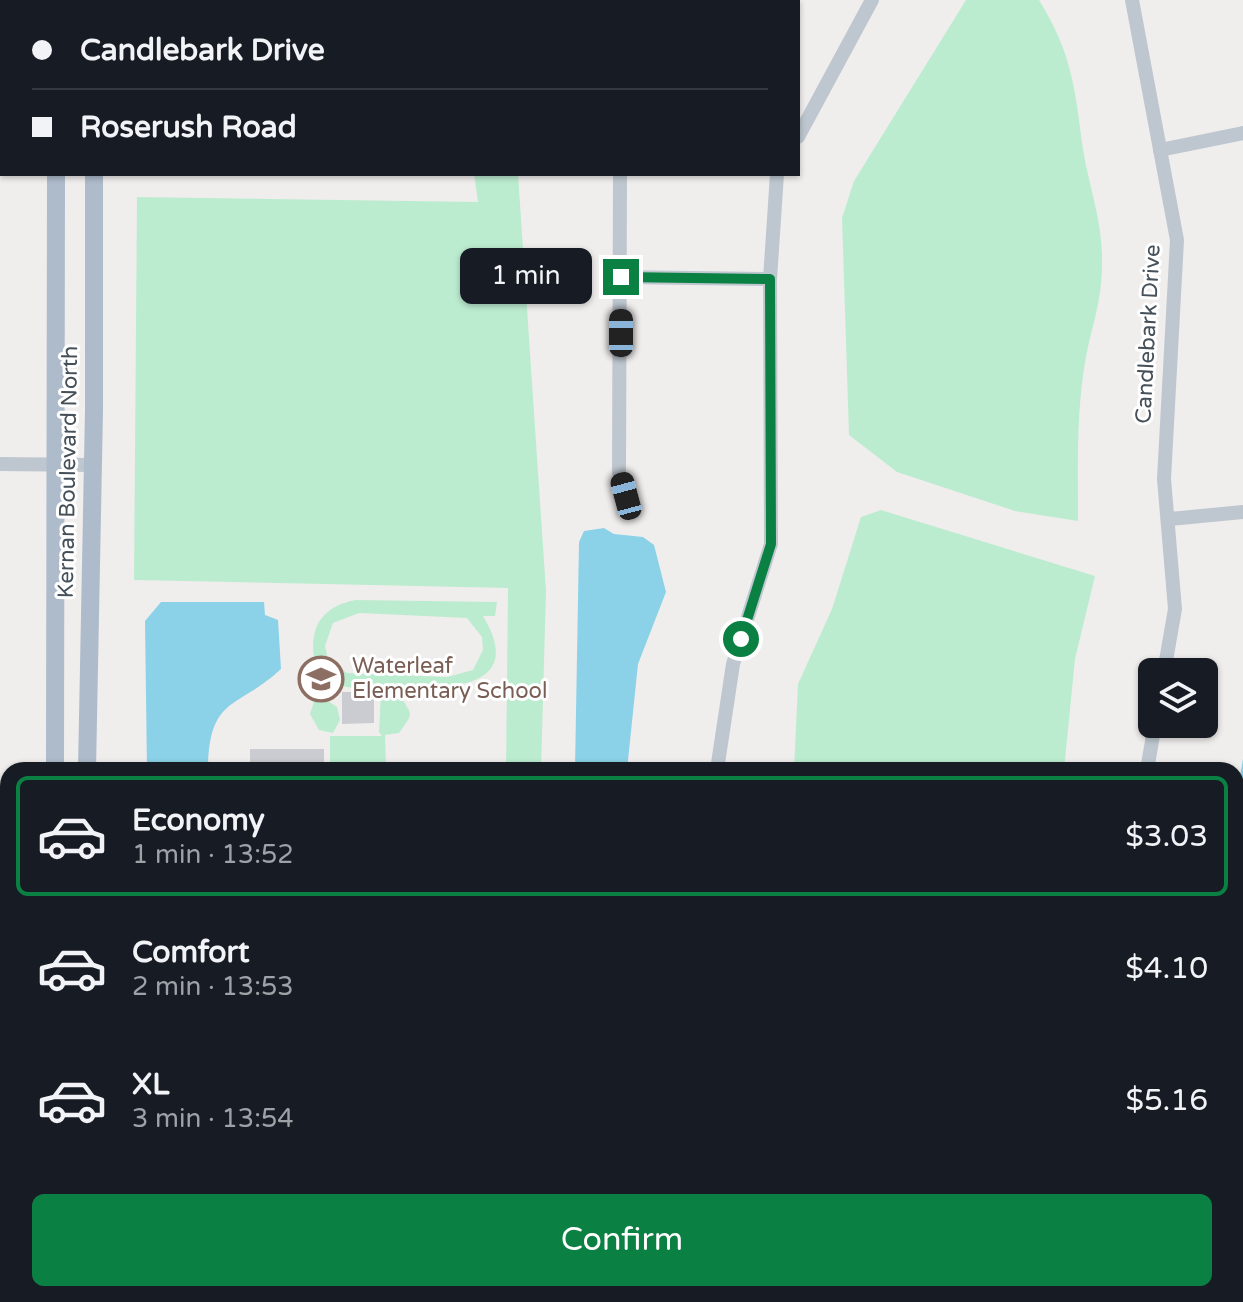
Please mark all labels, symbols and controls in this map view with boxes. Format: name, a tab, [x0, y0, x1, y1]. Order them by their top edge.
text: Candlebark Drive	[80, 32, 325, 69]
text: Roserush Road	[80, 109, 297, 146]
street label: Candlebark Drive	[1130, 244, 1166, 424]
callout: 1 min	[461, 249, 593, 305]
route end	[603, 259, 639, 295]
text: 1 min	[491, 260, 561, 291]
car	[609, 309, 633, 357]
street label: Kernan Boulevard North	[53, 345, 83, 599]
car	[608, 470, 644, 522]
route start	[723, 621, 759, 657]
place label: Waterleaf Elementary School	[352, 653, 547, 704]
school or university icon: Waterleaf Elementary School	[297, 655, 345, 703]
map controls	[1138, 658, 1218, 738]
button: layers	[1138, 658, 1218, 738]
icon: car	[36, 800, 108, 872]
text: Economy	[132, 802, 265, 839]
text: $3.03	[1125, 818, 1208, 855]
text: 1 min · 13:52	[132, 839, 294, 870]
icon: car	[36, 932, 108, 1004]
text: Comfort	[132, 934, 250, 971]
text: $4.10	[1125, 950, 1208, 987]
text: 2 min · 13:53	[132, 971, 294, 1002]
icon: car	[36, 1064, 108, 1136]
text: XL	[132, 1066, 169, 1103]
text: $5.16	[1126, 1082, 1208, 1119]
text: 3 min · 13:54	[132, 1103, 294, 1134]
button: Confirm	[32, 1194, 1212, 1286]

